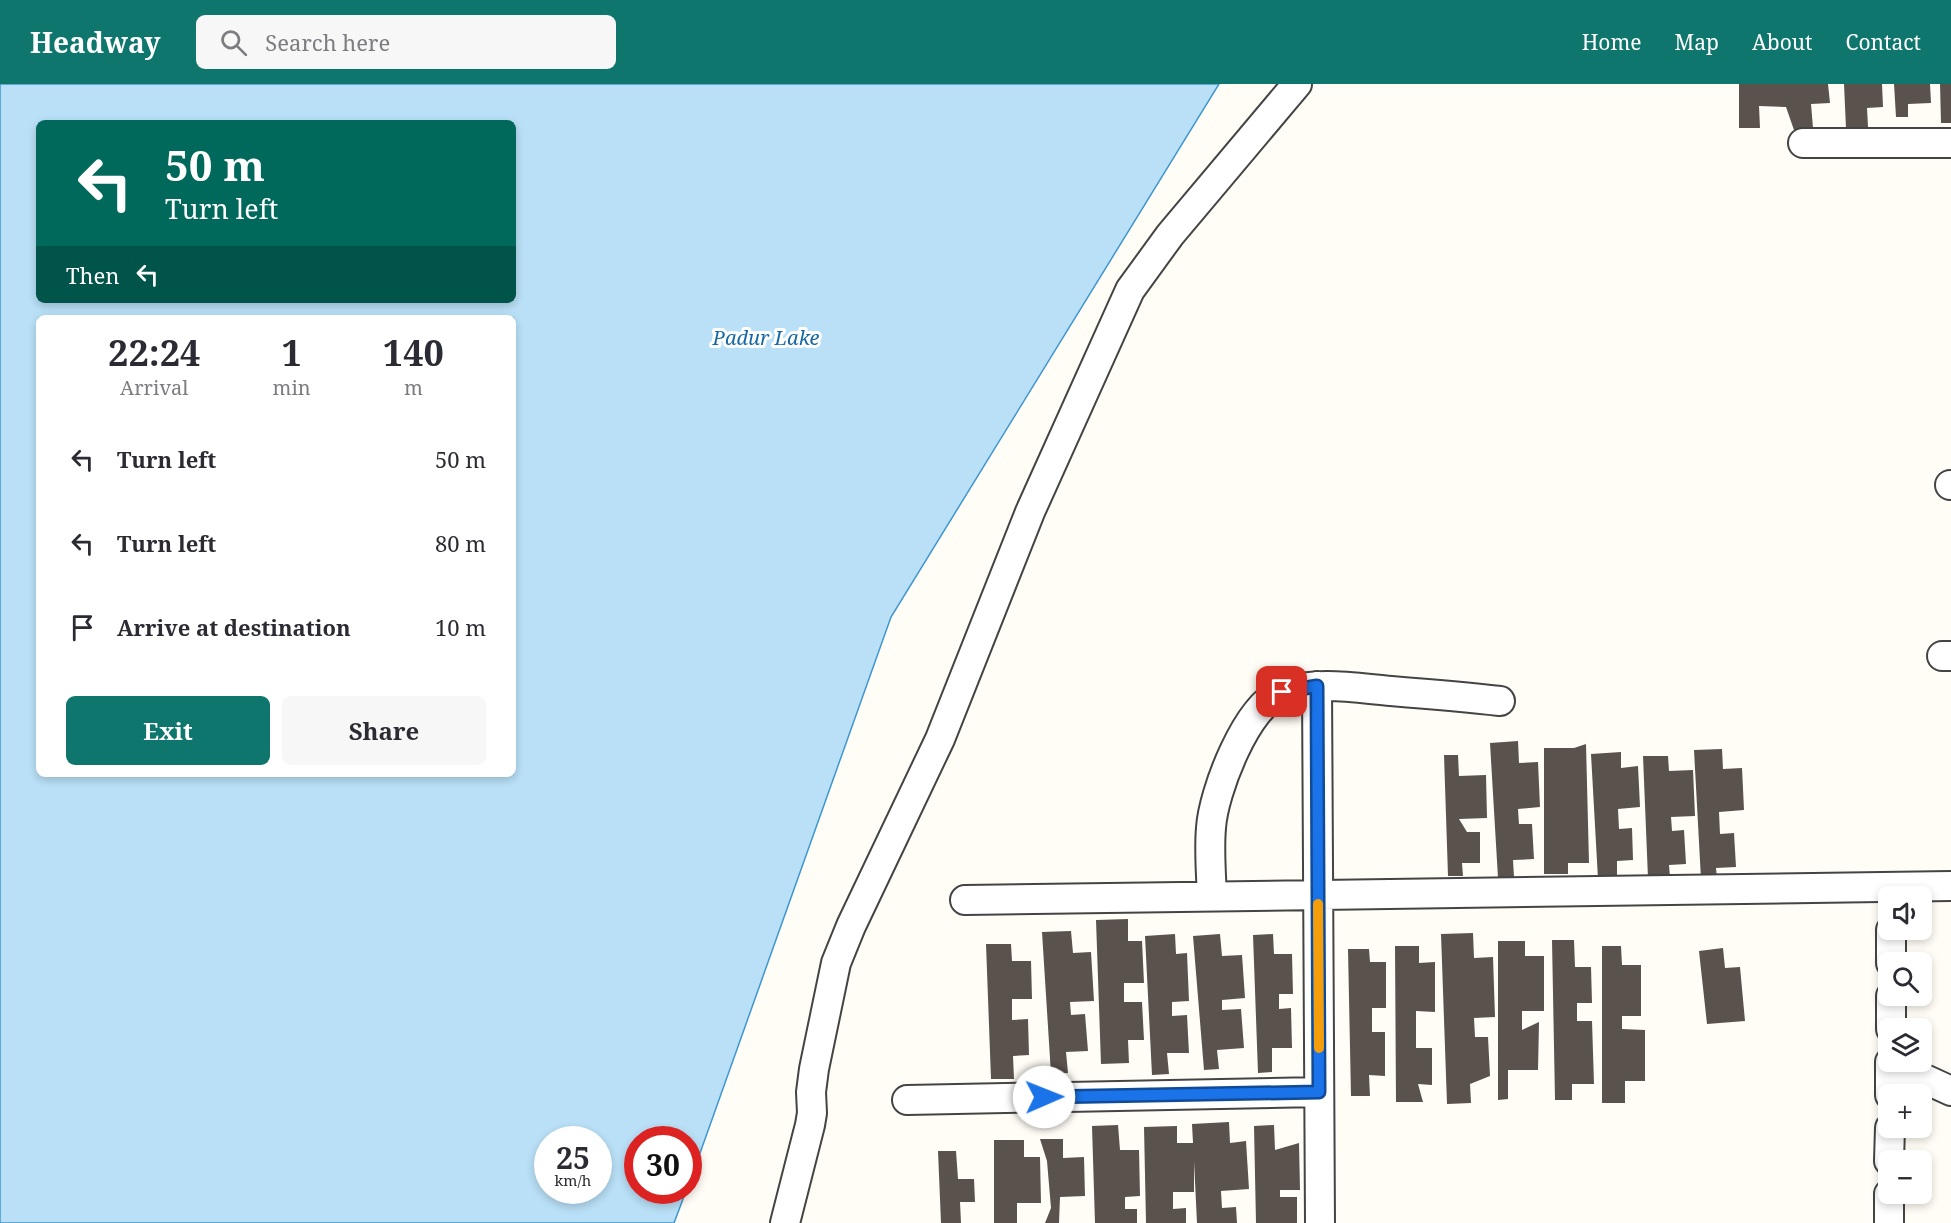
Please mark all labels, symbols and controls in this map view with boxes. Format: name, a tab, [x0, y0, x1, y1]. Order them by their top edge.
search box	[196, 15, 616, 69]
text: Headway	[30, 23, 160, 61]
icon: search	[217, 26, 250, 59]
text: Search here	[265, 27, 390, 57]
text: Home	[1582, 28, 1642, 56]
text: Map	[1675, 28, 1719, 56]
text: About	[1752, 28, 1813, 56]
text: Contact	[1846, 28, 1921, 56]
text: 50 m	[165, 136, 265, 193]
icon: left	[66, 144, 144, 222]
text: Turn left	[165, 190, 278, 227]
icon: left	[131, 258, 164, 291]
text: Then	[66, 260, 119, 290]
water label: Padur Lake	[712, 324, 820, 351]
text: 22:24	[108, 328, 200, 377]
text: 1	[281, 328, 302, 377]
text: 140	[383, 328, 444, 377]
text: Arrival	[120, 374, 188, 401]
text: min	[273, 374, 311, 401]
text: m	[404, 374, 423, 401]
icon: left	[66, 443, 99, 476]
text: Turn left	[117, 444, 216, 474]
text: 50 m	[435, 444, 486, 474]
icon: left	[66, 527, 99, 560]
text: Turn left	[117, 528, 216, 558]
text: 80 m	[435, 528, 486, 558]
icon: arrive	[66, 611, 99, 644]
text: Arrive at destination	[117, 612, 351, 642]
text: 10 m	[435, 612, 486, 642]
pin	[1256, 666, 1307, 717]
icon: arrive	[1265, 675, 1298, 708]
button: Exit	[66, 696, 270, 765]
button: Share	[282, 696, 486, 765]
map controls	[1878, 886, 1932, 1204]
button: sound	[1878, 886, 1932, 940]
button: search	[1878, 952, 1932, 1006]
button: layers	[1878, 1018, 1932, 1072]
position arrow	[1012, 1065, 1076, 1129]
button: +	[1878, 1084, 1932, 1138]
speed limit sign: 30	[624, 1126, 702, 1204]
text: 25	[556, 1137, 590, 1178]
button: −	[1878, 1150, 1932, 1204]
text: km/h	[555, 1170, 591, 1190]

